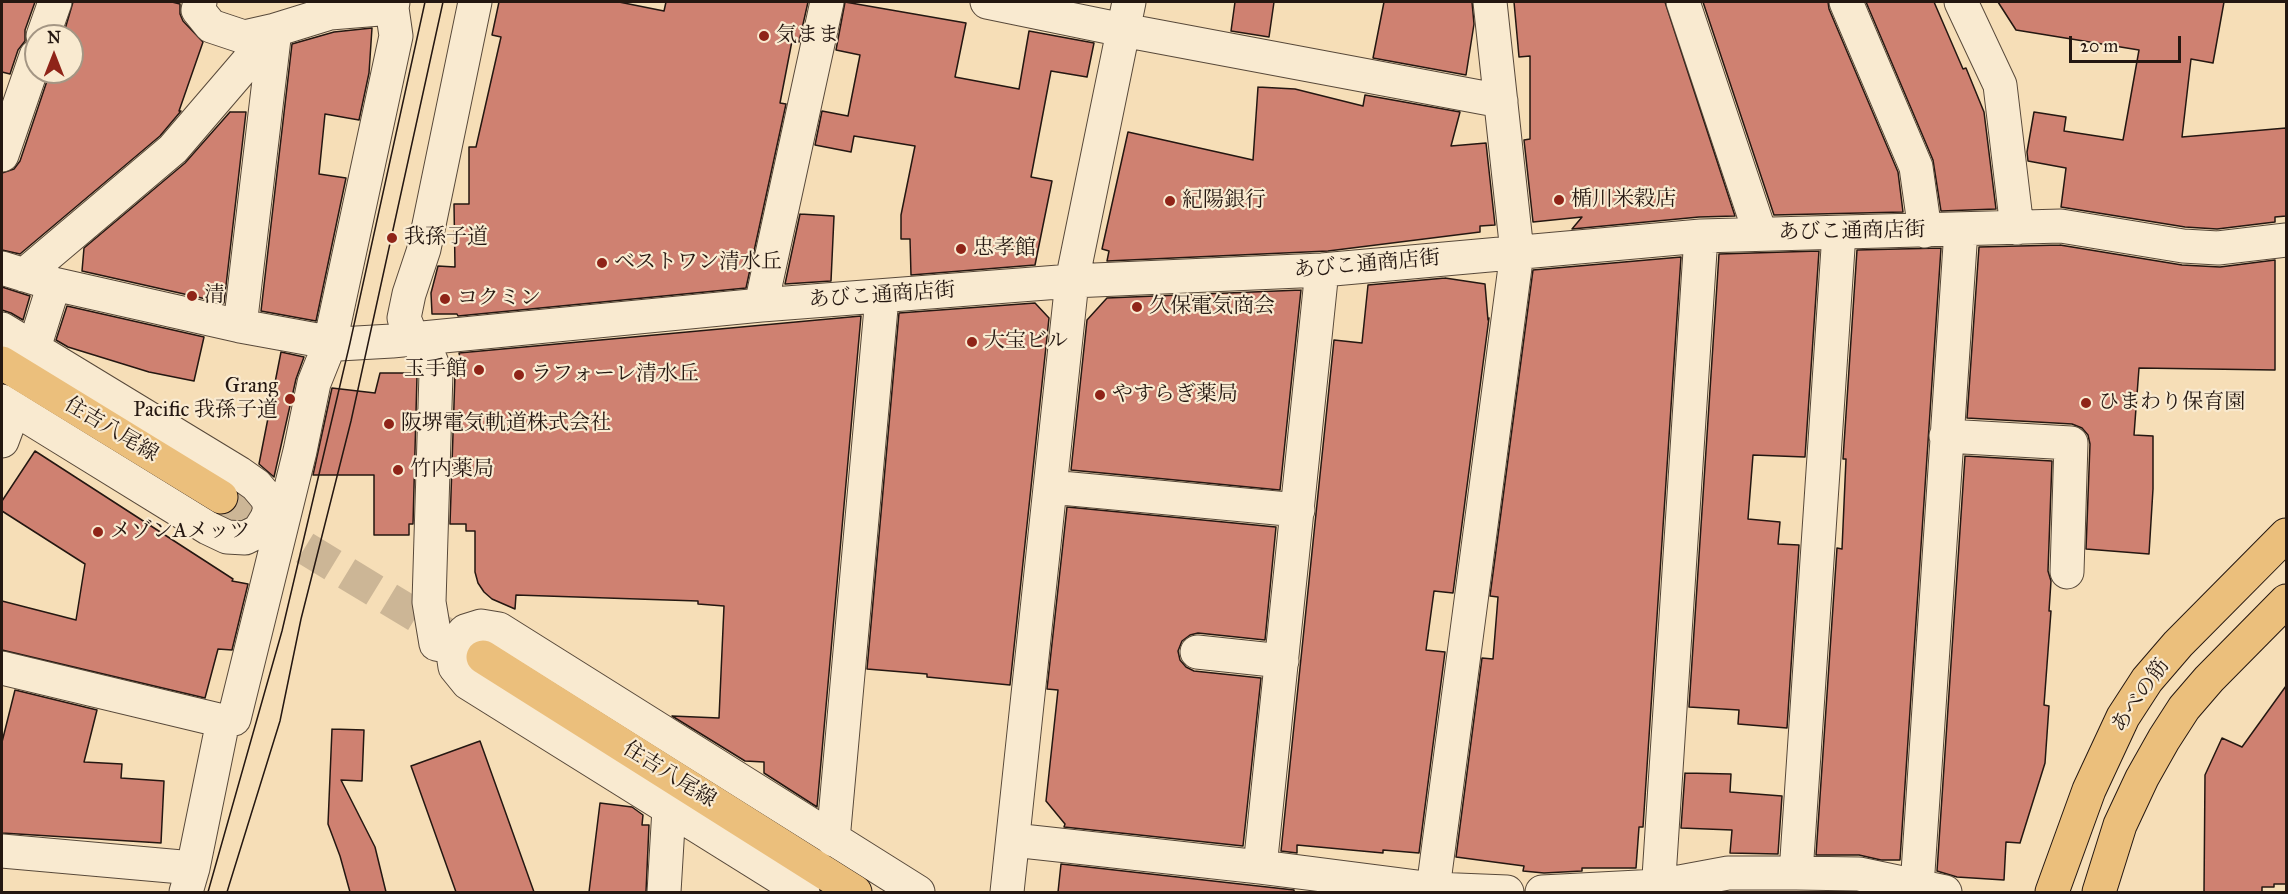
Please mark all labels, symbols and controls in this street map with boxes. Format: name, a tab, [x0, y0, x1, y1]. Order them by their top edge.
place label: 気まま	[776, 23, 839, 49]
north arrow	[24, 24, 84, 84]
scale bar	[2072, 24, 2184, 62]
text: N	[47, 28, 61, 47]
marker: 気まま	[757, 29, 771, 43]
text: 20 m	[2080, 35, 2118, 57]
place label: 楯川米穀店	[1571, 187, 1676, 213]
place label: 紀陽銀行	[1182, 188, 1266, 214]
marker: 楯川米穀店	[1552, 193, 1566, 207]
marker: 紀陽銀行	[1163, 194, 1177, 208]
street label: あびこ通商店街	[1778, 218, 1926, 246]
place label: 我孫子道	[404, 225, 488, 251]
marker: 我孫子道	[385, 231, 399, 245]
place label: 忠孝館	[973, 236, 1036, 262]
marker: 忠孝館	[954, 242, 968, 256]
street label: あびこ通商店街	[1293, 246, 1441, 284]
place label: ベストワン清水丘	[614, 250, 782, 276]
marker: ベストワン清水丘	[595, 256, 609, 270]
street label: あびこ通商店街	[808, 278, 956, 314]
place label: 清	[204, 283, 225, 309]
place label: コクミン	[457, 286, 541, 312]
marker: 清	[185, 289, 199, 303]
marker: コクミン	[438, 292, 452, 306]
place label: 久保電気商会	[1149, 294, 1275, 320]
marker: 久保電気商会	[1130, 300, 1144, 314]
place label: 大宝ビル	[984, 329, 1068, 355]
marker: 大宝ビル	[965, 335, 979, 349]
place label: 玉手館	[404, 357, 467, 383]
place label: ラフォーレ清水丘	[531, 362, 699, 388]
marker: 玉手館	[472, 363, 486, 377]
marker: ラフォーレ清水丘	[512, 368, 526, 382]
place label: Grang Pacific 我孫子道	[133, 374, 278, 424]
place label: やすらぎ薬局	[1112, 382, 1238, 408]
marker: やすらぎ薬局	[1093, 388, 1107, 402]
place label: ひまわり保育園	[2098, 390, 2245, 416]
street label: 住吉八尾線	[60, 392, 162, 468]
marker: Grang Pacific 我孫子道	[283, 392, 297, 406]
marker: ひまわり保育園	[2079, 396, 2093, 410]
place label: 阪堺電気軌道株式会社	[401, 411, 611, 437]
marker: 阪堺電気軌道株式会社	[382, 417, 396, 431]
place label: 竹内薬局	[410, 457, 494, 483]
marker: 竹内薬局	[391, 463, 405, 477]
place label: メゾンAメッツ	[110, 519, 250, 545]
marker: メゾンAメッツ	[91, 525, 105, 539]
street label: あべの筋	[2107, 654, 2175, 738]
street label: 住吉八尾線	[618, 736, 720, 814]

